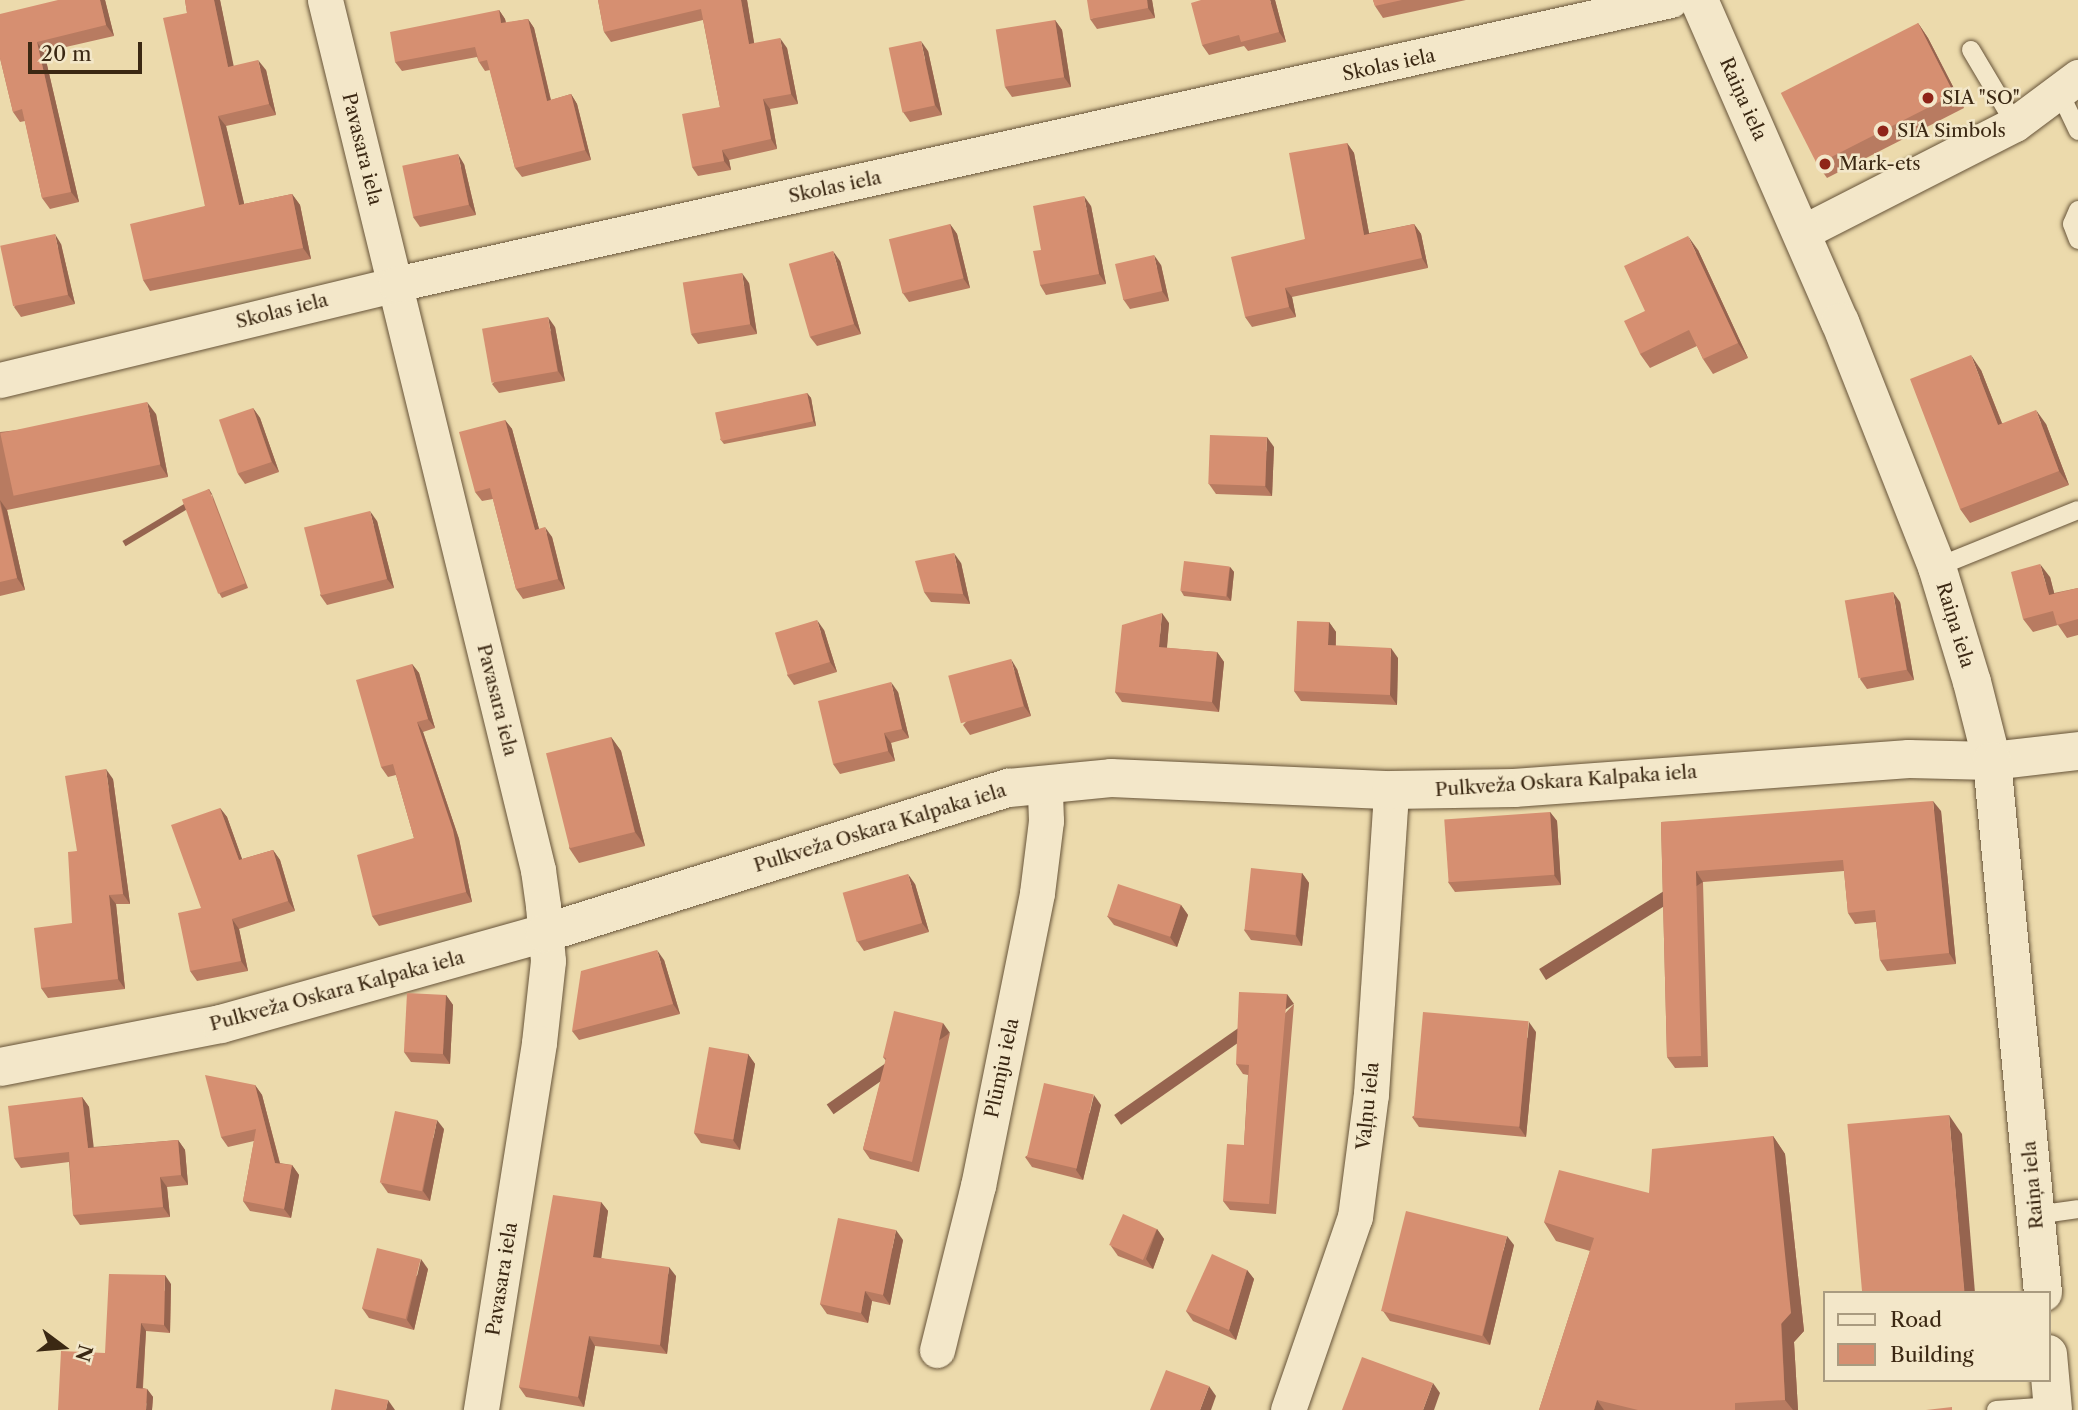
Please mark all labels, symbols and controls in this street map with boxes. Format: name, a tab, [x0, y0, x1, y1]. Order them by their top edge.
scale bar	[32, 28, 145, 72]
text: 20 m	[41, 41, 92, 66]
street label: Skolas iela	[1340, 44, 1438, 86]
street label: Raiņa iela	[1715, 54, 1771, 144]
place label: SIA "SO"	[1942, 87, 2021, 109]
street label: Pavasara iela	[337, 90, 387, 208]
marker: SIA "SO"	[1920, 90, 1936, 106]
place label: SIA Simbols	[1897, 120, 2007, 142]
marker: SIA Simbols	[1875, 123, 1891, 139]
place label: Mark-ets	[1839, 153, 1921, 175]
marker: Mark-ets	[1817, 156, 1833, 172]
street label: Skolas iela	[786, 166, 884, 208]
street label: Skolas iela	[233, 289, 331, 333]
street label: Raiņa iela	[1931, 579, 1979, 671]
street label: Pavasara iela	[472, 641, 522, 759]
street label: Pulkveža Oskara Kalpaka iela	[1434, 760, 1698, 802]
street label: Pulkveža Oskara Kalpaka iela	[751, 779, 1009, 877]
street label: Pulkveža Oskara Kalpaka iela	[207, 946, 467, 1036]
street label: Plūmju iela	[980, 1016, 1024, 1120]
street label: Vaļņu iela	[1352, 1061, 1384, 1151]
street label: Raiņa iela	[2018, 1140, 2048, 1230]
street label: Pavasara iela	[482, 1220, 522, 1338]
legend	[1822, 1291, 2050, 1382]
text: Road	[1890, 1307, 1942, 1332]
north arrow	[28, 1312, 98, 1382]
text: N	[70, 1342, 97, 1364]
text: Building	[1890, 1342, 1974, 1367]

